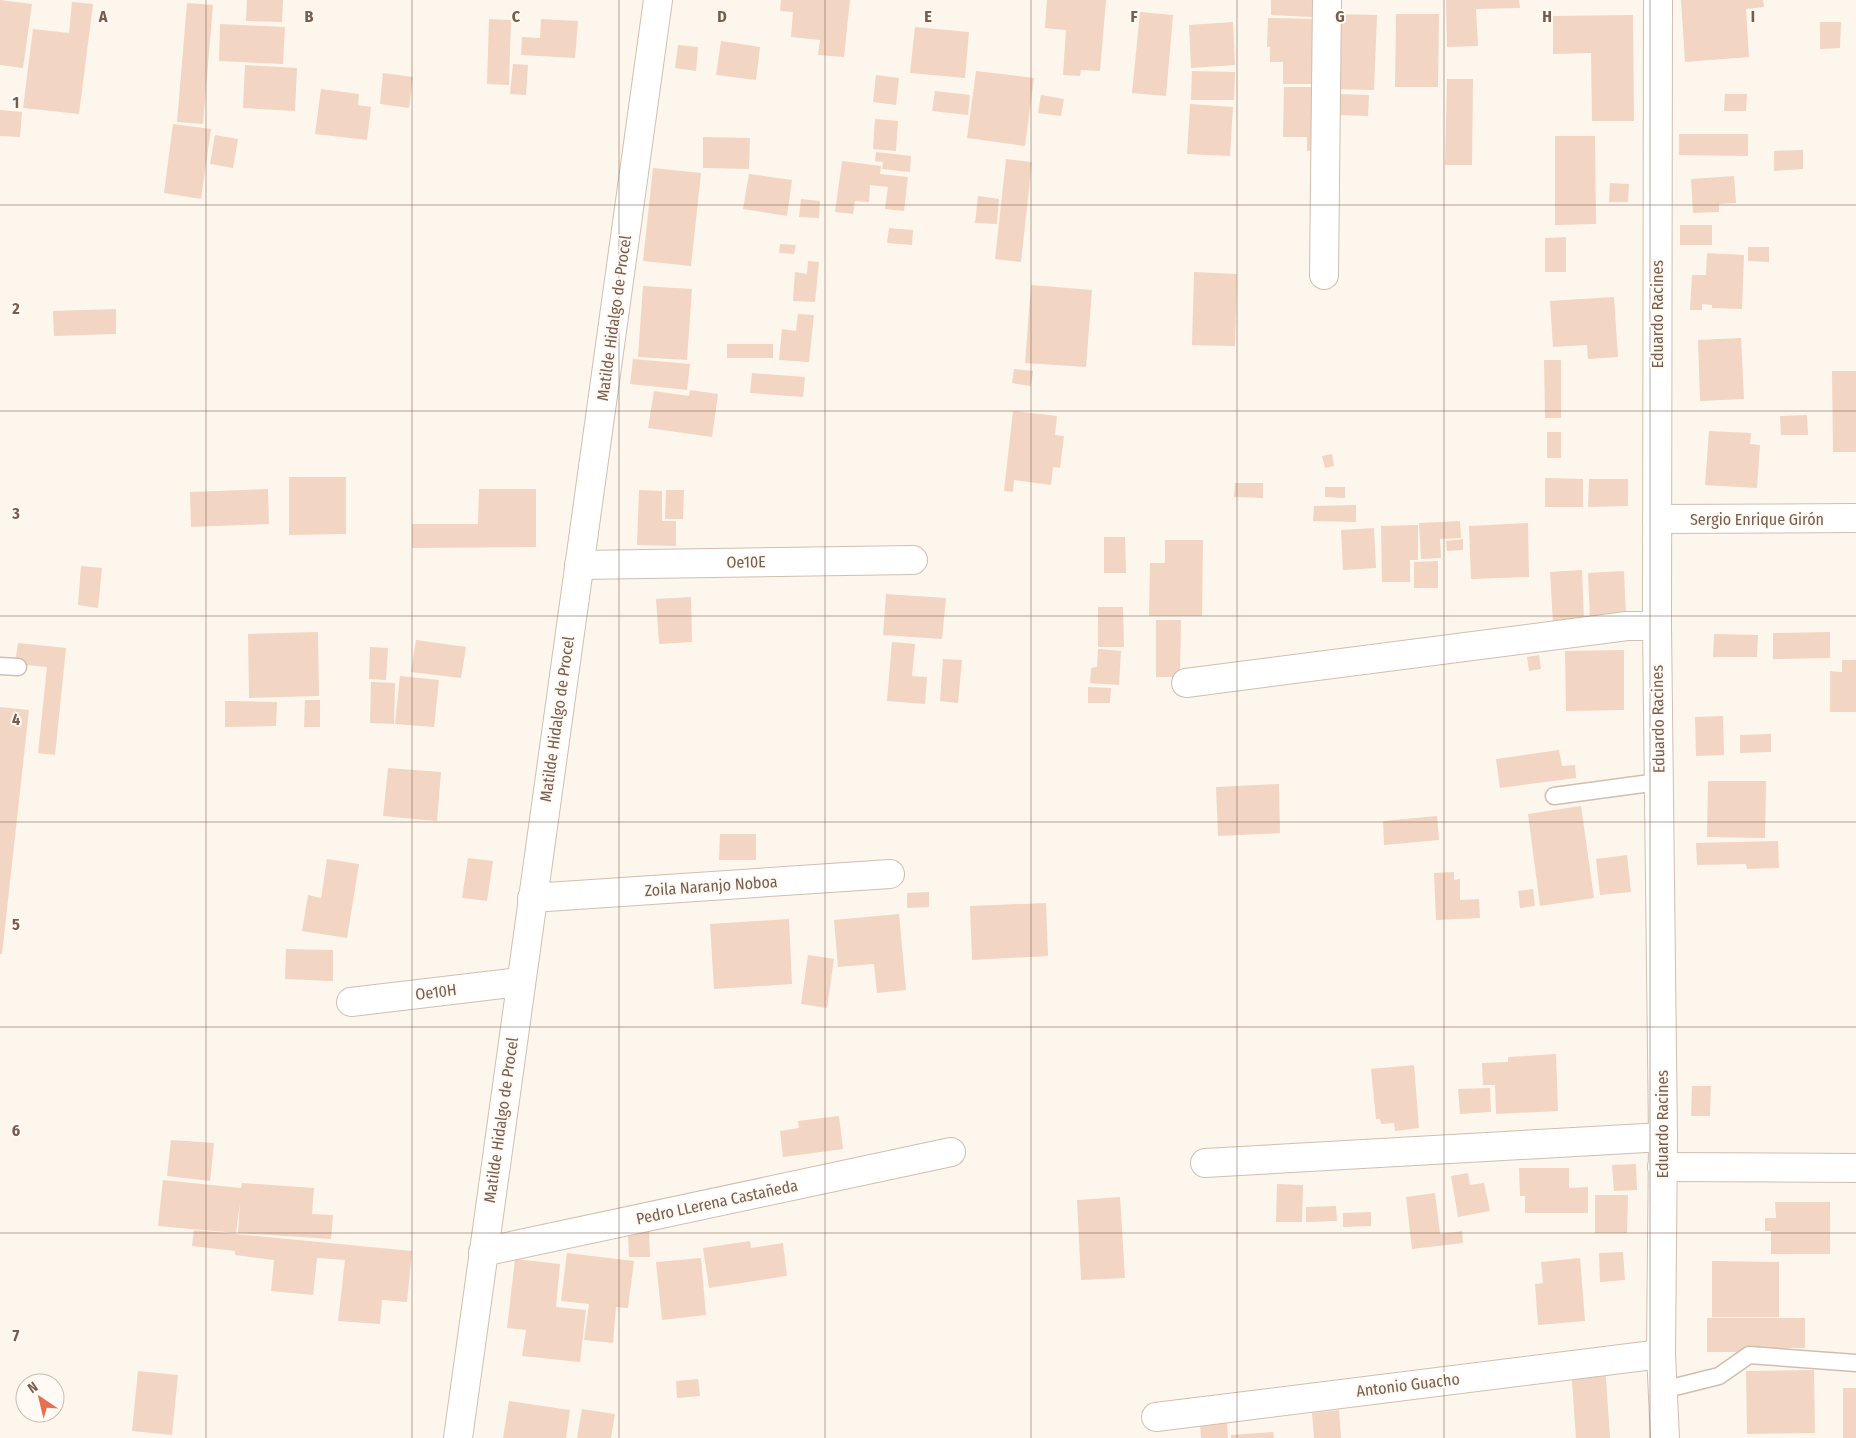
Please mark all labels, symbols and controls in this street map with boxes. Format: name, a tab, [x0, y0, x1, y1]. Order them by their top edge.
text: A	[98, 7, 108, 26]
text: B	[305, 7, 314, 26]
text: C	[512, 7, 521, 26]
text: D	[717, 7, 727, 26]
text: E	[924, 7, 932, 26]
text: F	[1130, 7, 1138, 26]
text: G	[1335, 7, 1345, 26]
text: H	[1542, 7, 1552, 26]
text: I	[1751, 7, 1755, 26]
text: 1	[13, 93, 19, 112]
street label: Matilde Hidalgo de Procel	[593, 234, 635, 402]
street label: Eduardo Racines	[1648, 260, 1667, 368]
text: 2	[11, 299, 20, 318]
text: 3	[11, 504, 20, 523]
street label: Sergio Enrique Girón	[1690, 510, 1824, 529]
street label: Oe10E	[726, 552, 766, 572]
street label: Matilde Hidalgo de Procel	[536, 635, 578, 803]
street label: Eduardo Racines	[1648, 665, 1668, 773]
text: 4	[12, 710, 20, 729]
street label: Zoila Naranjo Noboa	[644, 872, 778, 900]
text: 5	[12, 915, 20, 934]
street label: Oe10H	[414, 980, 458, 1004]
street label: Matilde Hidalgo de Procel	[480, 1036, 522, 1204]
street label: Eduardo Racines	[1653, 1070, 1672, 1178]
text: 6	[12, 1121, 20, 1140]
street label: Pedro LLerena Castañeda	[634, 1176, 800, 1228]
text: 7	[13, 1326, 20, 1345]
street label: Antonio Guacho	[1355, 1369, 1461, 1401]
north arrow	[15, 1373, 65, 1423]
text: N	[25, 1378, 41, 1397]

